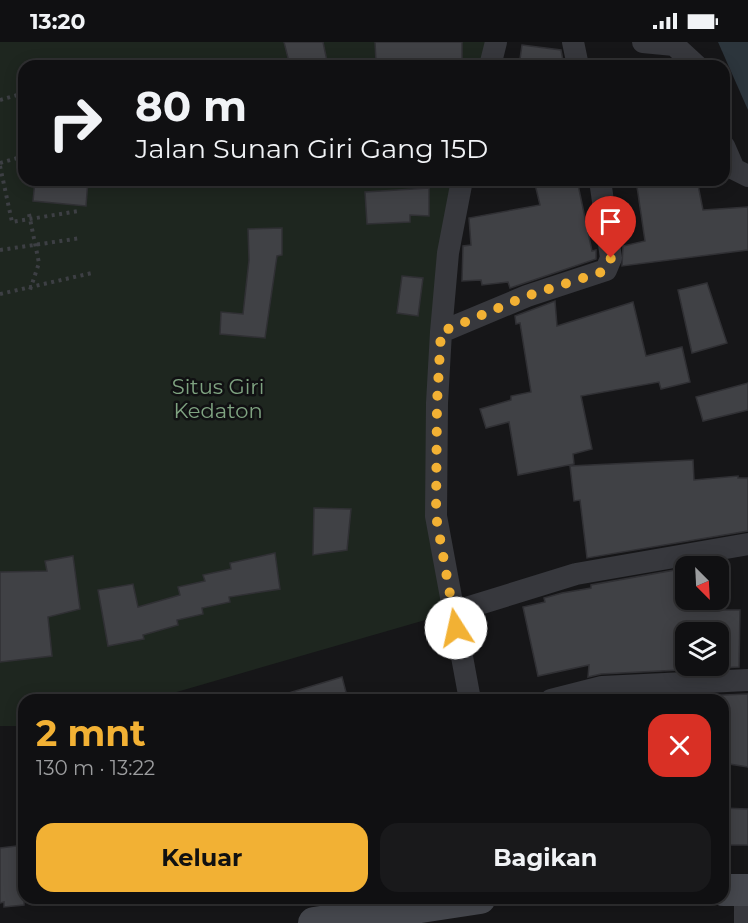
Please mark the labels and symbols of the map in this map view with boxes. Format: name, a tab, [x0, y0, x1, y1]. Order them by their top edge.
pin	[585, 196, 636, 258]
park label: Situs Giri Kedaton	[172, 374, 264, 423]
north arrow	[675, 556, 729, 610]
position arrow	[424, 596, 488, 660]

